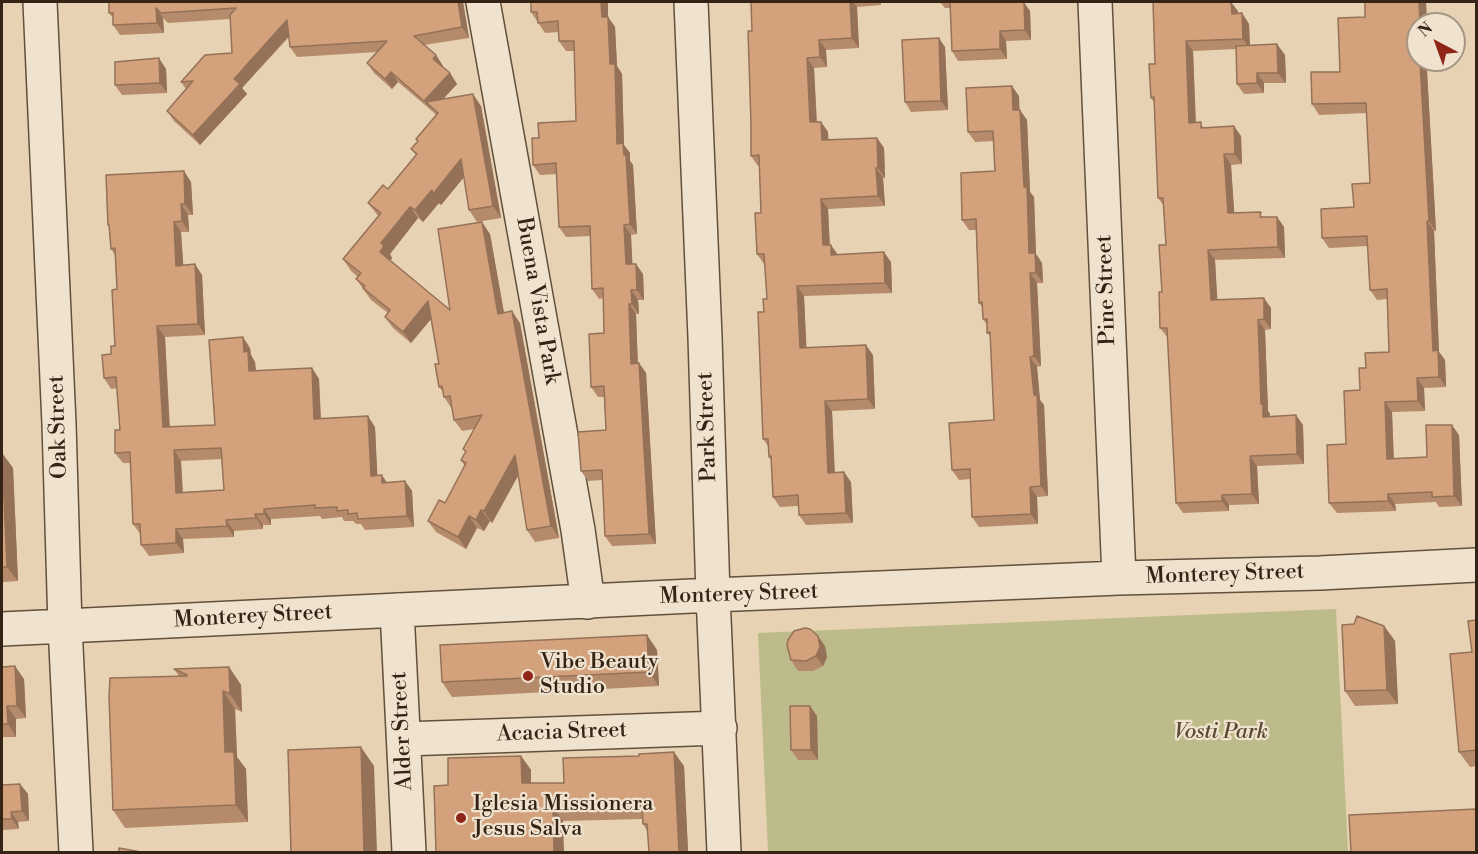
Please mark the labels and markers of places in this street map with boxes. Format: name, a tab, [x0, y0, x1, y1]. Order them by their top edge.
place label: Vibe Beauty Studio	[540, 650, 659, 702]
marker: Vibe Beauty Studio	[521, 669, 535, 683]
place label: Iglesia Missionera Jesus Salva	[473, 792, 653, 843]
marker: Iglesia Missionera Jesus Salva	[454, 811, 468, 825]

